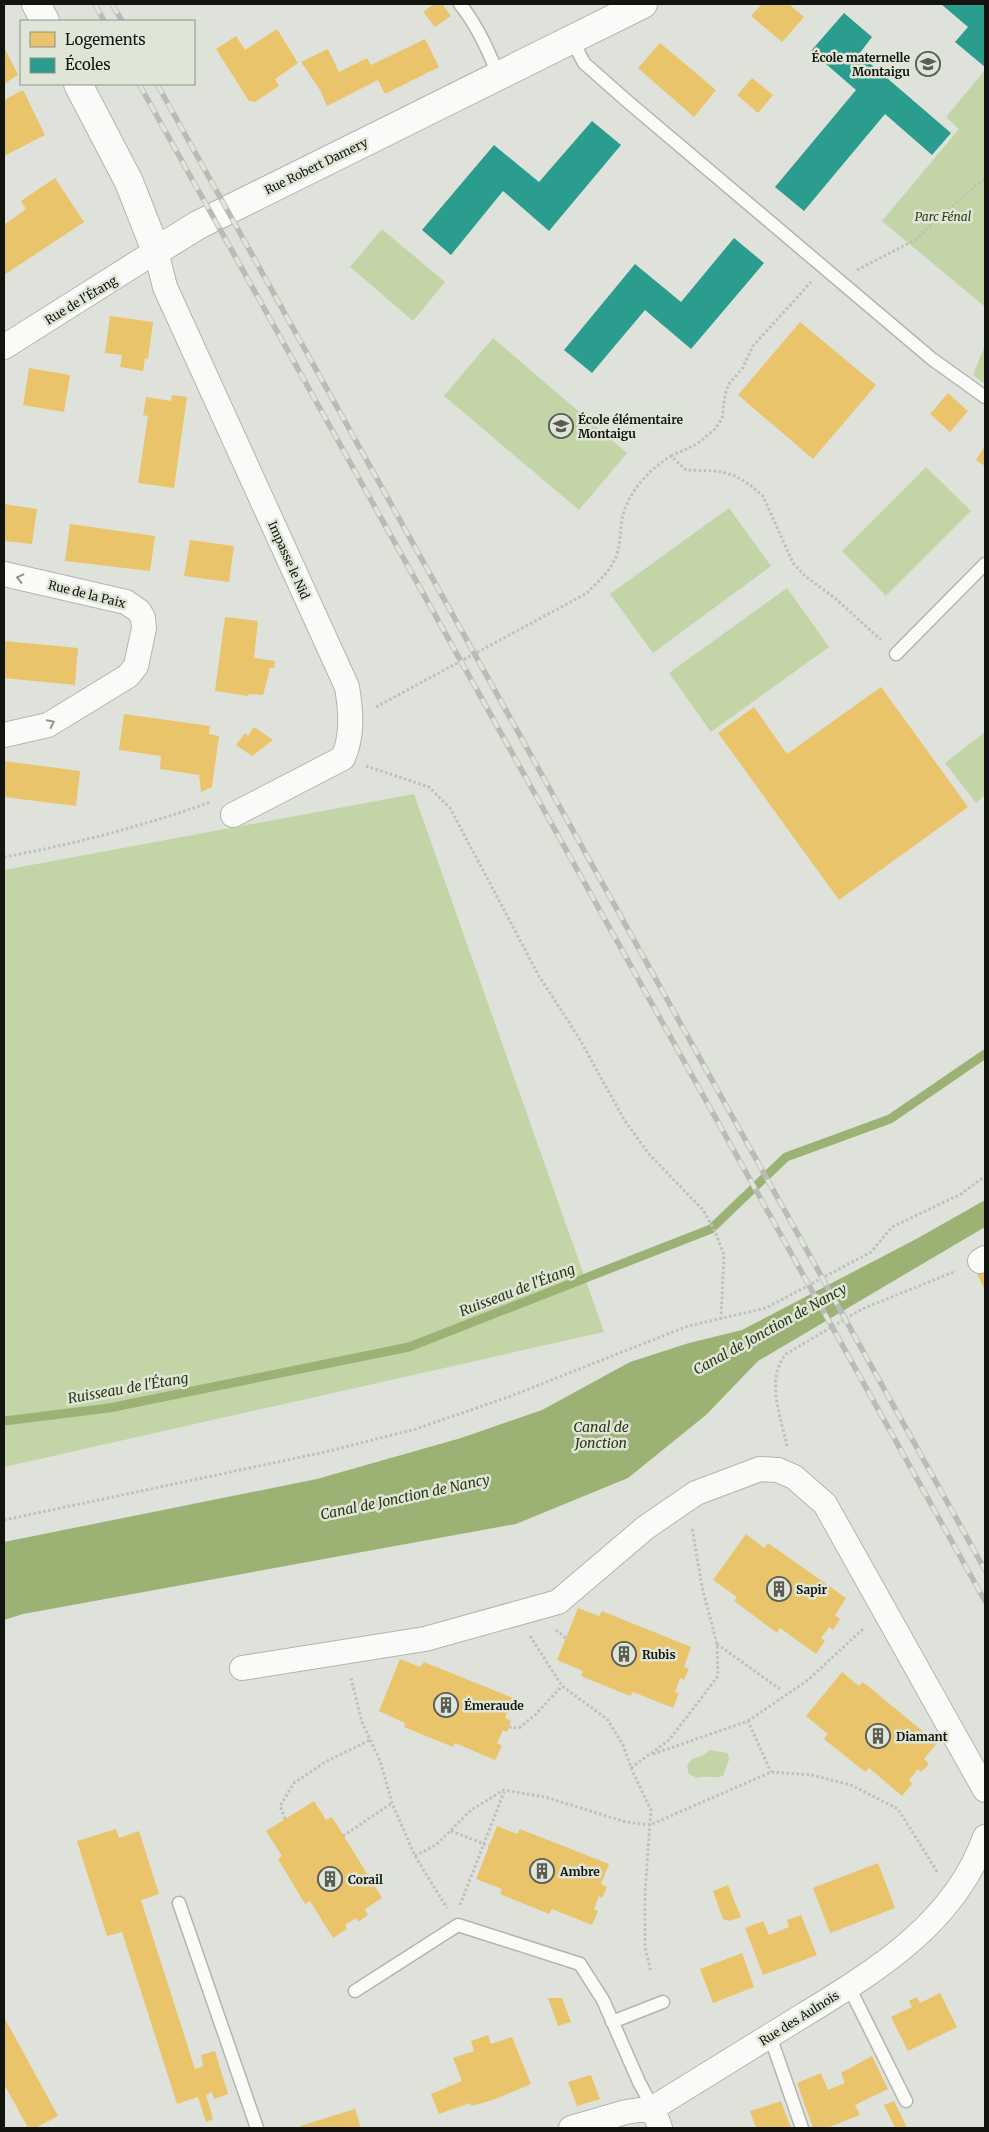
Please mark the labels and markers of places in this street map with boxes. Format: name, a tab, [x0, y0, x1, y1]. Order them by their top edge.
place label: École maternelle Montaigu	[812, 49, 910, 79]
school or university icon: École maternelle Montaigu	[915, 51, 941, 77]
place label: École élémentaire Montaigu	[578, 411, 684, 441]
school or university icon: École élémentaire Montaigu	[548, 413, 574, 439]
building icon: Sapir	[766, 1576, 792, 1602]
place label: Sapir	[796, 1582, 828, 1597]
building icon: Rubis	[611, 1641, 637, 1667]
place label: Rubis	[642, 1647, 676, 1662]
building icon: Émeraude	[433, 1692, 459, 1718]
place label: Émeraude	[464, 1697, 524, 1713]
building icon: Diamant	[865, 1723, 891, 1749]
place label: Diamant	[896, 1729, 948, 1744]
building icon: Ambre	[529, 1858, 555, 1884]
place label: Ambre	[559, 1864, 600, 1879]
building icon: Corail	[317, 1866, 343, 1892]
place label: Corail	[348, 1872, 383, 1887]

